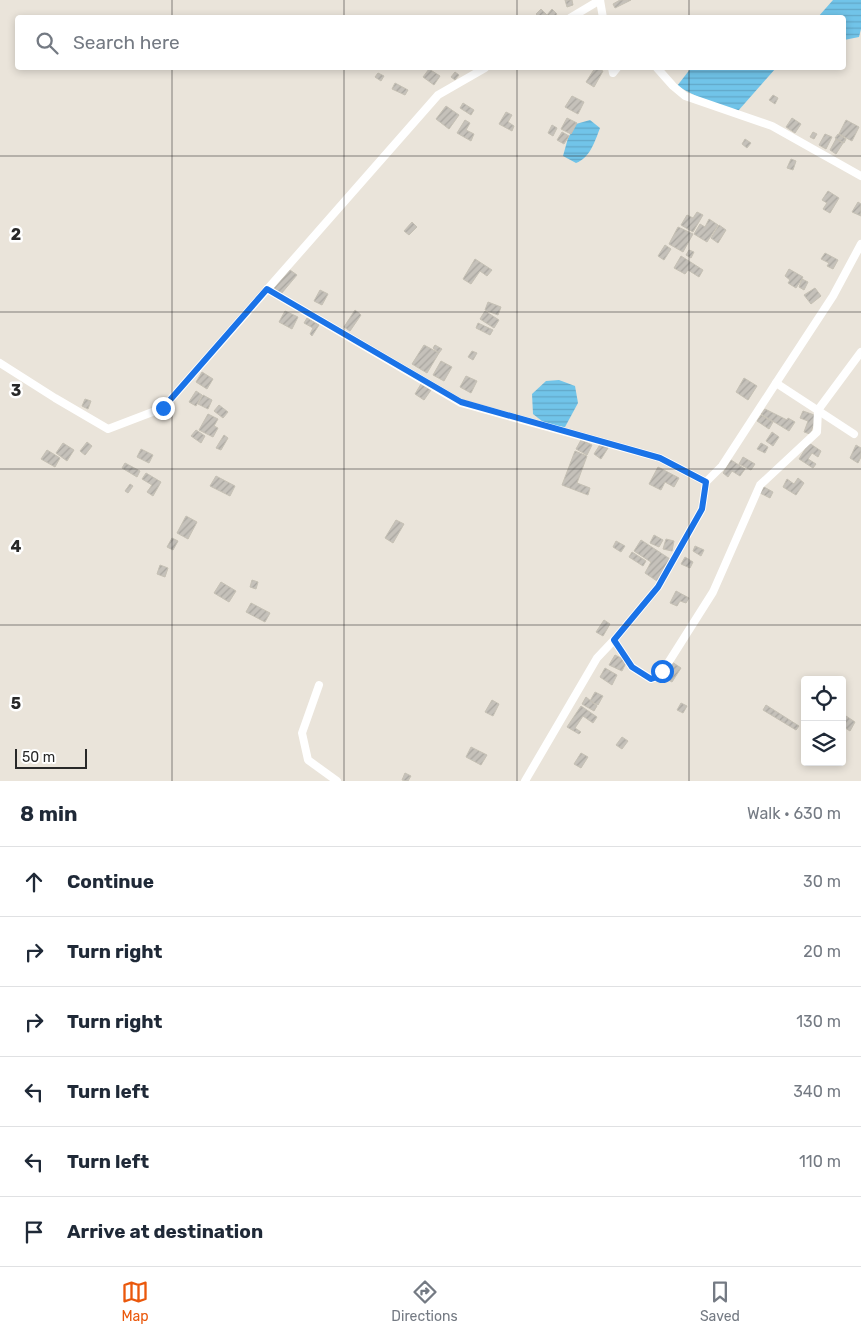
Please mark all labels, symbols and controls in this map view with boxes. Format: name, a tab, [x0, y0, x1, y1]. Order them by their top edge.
search box	[15, 15, 846, 70]
icon: search	[33, 29, 61, 57]
text: Search here	[73, 31, 180, 54]
text: 2	[11, 225, 21, 244]
text: 3	[11, 381, 21, 400]
route end	[152, 397, 175, 420]
text: 4	[11, 537, 22, 556]
route start	[651, 660, 674, 683]
map controls	[801, 676, 846, 766]
button: locate	[801, 676, 846, 721]
text: 5	[11, 694, 21, 713]
button: layers	[801, 721, 846, 766]
scale bar	[15, 746, 88, 769]
text: 50 m	[22, 749, 55, 766]
text: 8 min	[20, 801, 77, 826]
text: Walk · 630 m	[747, 804, 841, 823]
icon: ahead	[20, 868, 48, 896]
text: Continue	[67, 870, 154, 893]
text: 30 m	[803, 872, 841, 891]
icon: right	[20, 938, 48, 966]
text: Turn right	[67, 940, 162, 963]
text: 20 m	[803, 942, 841, 961]
icon: right	[20, 1008, 48, 1036]
text: Turn right	[67, 1010, 162, 1033]
text: 130 m	[796, 1012, 841, 1031]
icon: left	[20, 1078, 48, 1106]
text: Turn left	[67, 1080, 149, 1103]
text: 340 m	[793, 1082, 841, 1101]
icon: left	[20, 1148, 48, 1176]
text: Turn left	[67, 1150, 149, 1173]
text: 110 m	[799, 1152, 841, 1171]
icon: arrive	[20, 1218, 48, 1246]
text: Arrive at destination	[67, 1220, 263, 1243]
tab: Map	[121, 1278, 149, 1325]
tab: Directions	[391, 1278, 458, 1325]
tab: Saved	[700, 1278, 740, 1325]

